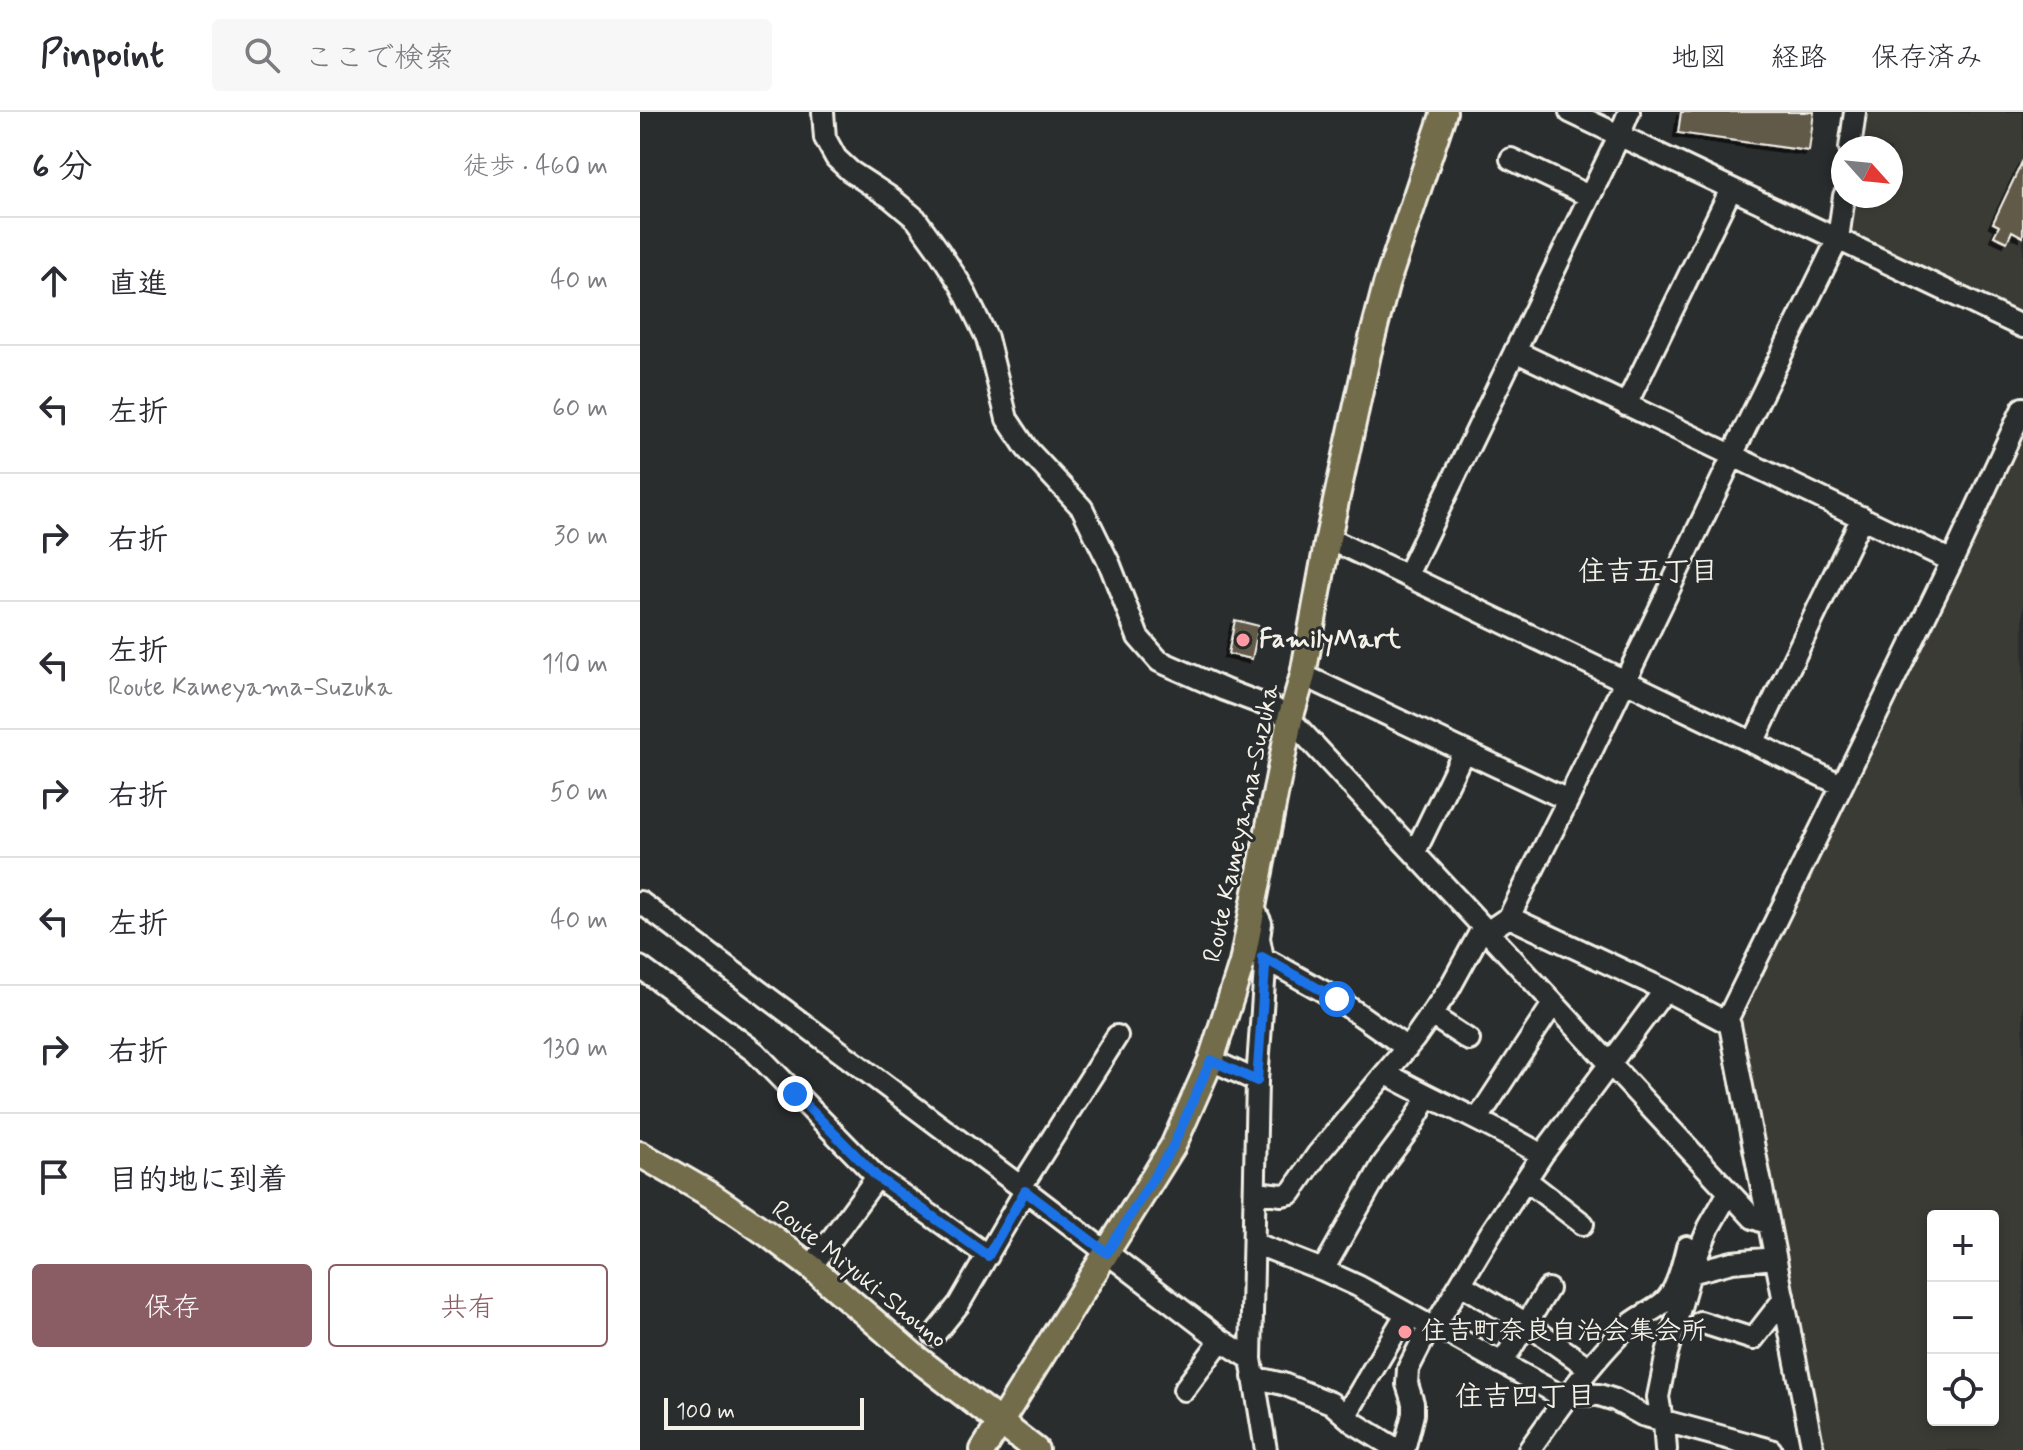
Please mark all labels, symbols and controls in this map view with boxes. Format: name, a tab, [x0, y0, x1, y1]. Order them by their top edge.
search box	[212, 19, 772, 91]
text: Pinpoint	[40, 31, 164, 80]
icon: search	[240, 33, 284, 77]
text: ここで検索	[304, 39, 454, 78]
text: 地図	[1671, 40, 1727, 77]
text: 経路	[1771, 40, 1827, 77]
text: 保存済み	[1871, 40, 1983, 77]
north arrow	[1831, 136, 1903, 208]
text: 6 分	[32, 145, 93, 190]
text: 徒歩 · 460 m	[463, 150, 608, 184]
icon: ahead	[32, 259, 76, 303]
text: 40 m	[550, 264, 608, 298]
text: 直進	[108, 265, 168, 304]
icon: left	[32, 387, 76, 431]
text: 60 m	[552, 392, 608, 426]
text: 左折	[108, 393, 168, 432]
icon: right	[32, 515, 76, 559]
text: 30 m	[554, 520, 608, 554]
text: 右折	[108, 521, 168, 560]
district label: 住吉五丁目	[1578, 554, 1718, 591]
place label: FamilyMart	[1259, 623, 1401, 657]
marker: FamilyMart	[1234, 631, 1252, 649]
text: 左折	[108, 632, 168, 671]
icon: left	[32, 643, 76, 687]
text: 110 m	[542, 648, 608, 682]
text: Route Kameyama-Suzuka	[108, 671, 392, 705]
street label: Route Kameyama-Suzuka	[1196, 680, 1288, 966]
icon: right	[32, 771, 76, 815]
text: 50 m	[550, 776, 608, 810]
text: 右折	[108, 777, 168, 816]
icon: left	[32, 899, 76, 943]
text: 40 m	[550, 904, 608, 938]
text: 左折	[108, 905, 168, 944]
route start	[1319, 981, 1355, 1017]
icon: right	[32, 1027, 76, 1071]
text: 130 m	[542, 1032, 608, 1066]
text: 右折	[108, 1033, 168, 1072]
route end	[777, 1076, 813, 1112]
icon: arrive	[32, 1155, 76, 1199]
text: 目的地に到着	[108, 1161, 288, 1200]
street label: Route Miyuki-Shouno	[764, 1193, 954, 1357]
map controls	[1927, 1210, 1999, 1426]
button: +	[1927, 1210, 1999, 1282]
button: 保存	[32, 1264, 312, 1347]
button: 共有	[328, 1264, 608, 1347]
button: −	[1927, 1282, 1999, 1354]
place label: 住吉町奈良自治会集会所	[1421, 1315, 1707, 1349]
marker: 住吉町奈良自治会集会所	[1396, 1323, 1414, 1341]
button: locate	[1927, 1354, 1999, 1426]
district label: 住吉四丁目	[1455, 1379, 1595, 1416]
scale bar	[664, 1394, 864, 1430]
text: 100 m	[676, 1398, 735, 1426]

